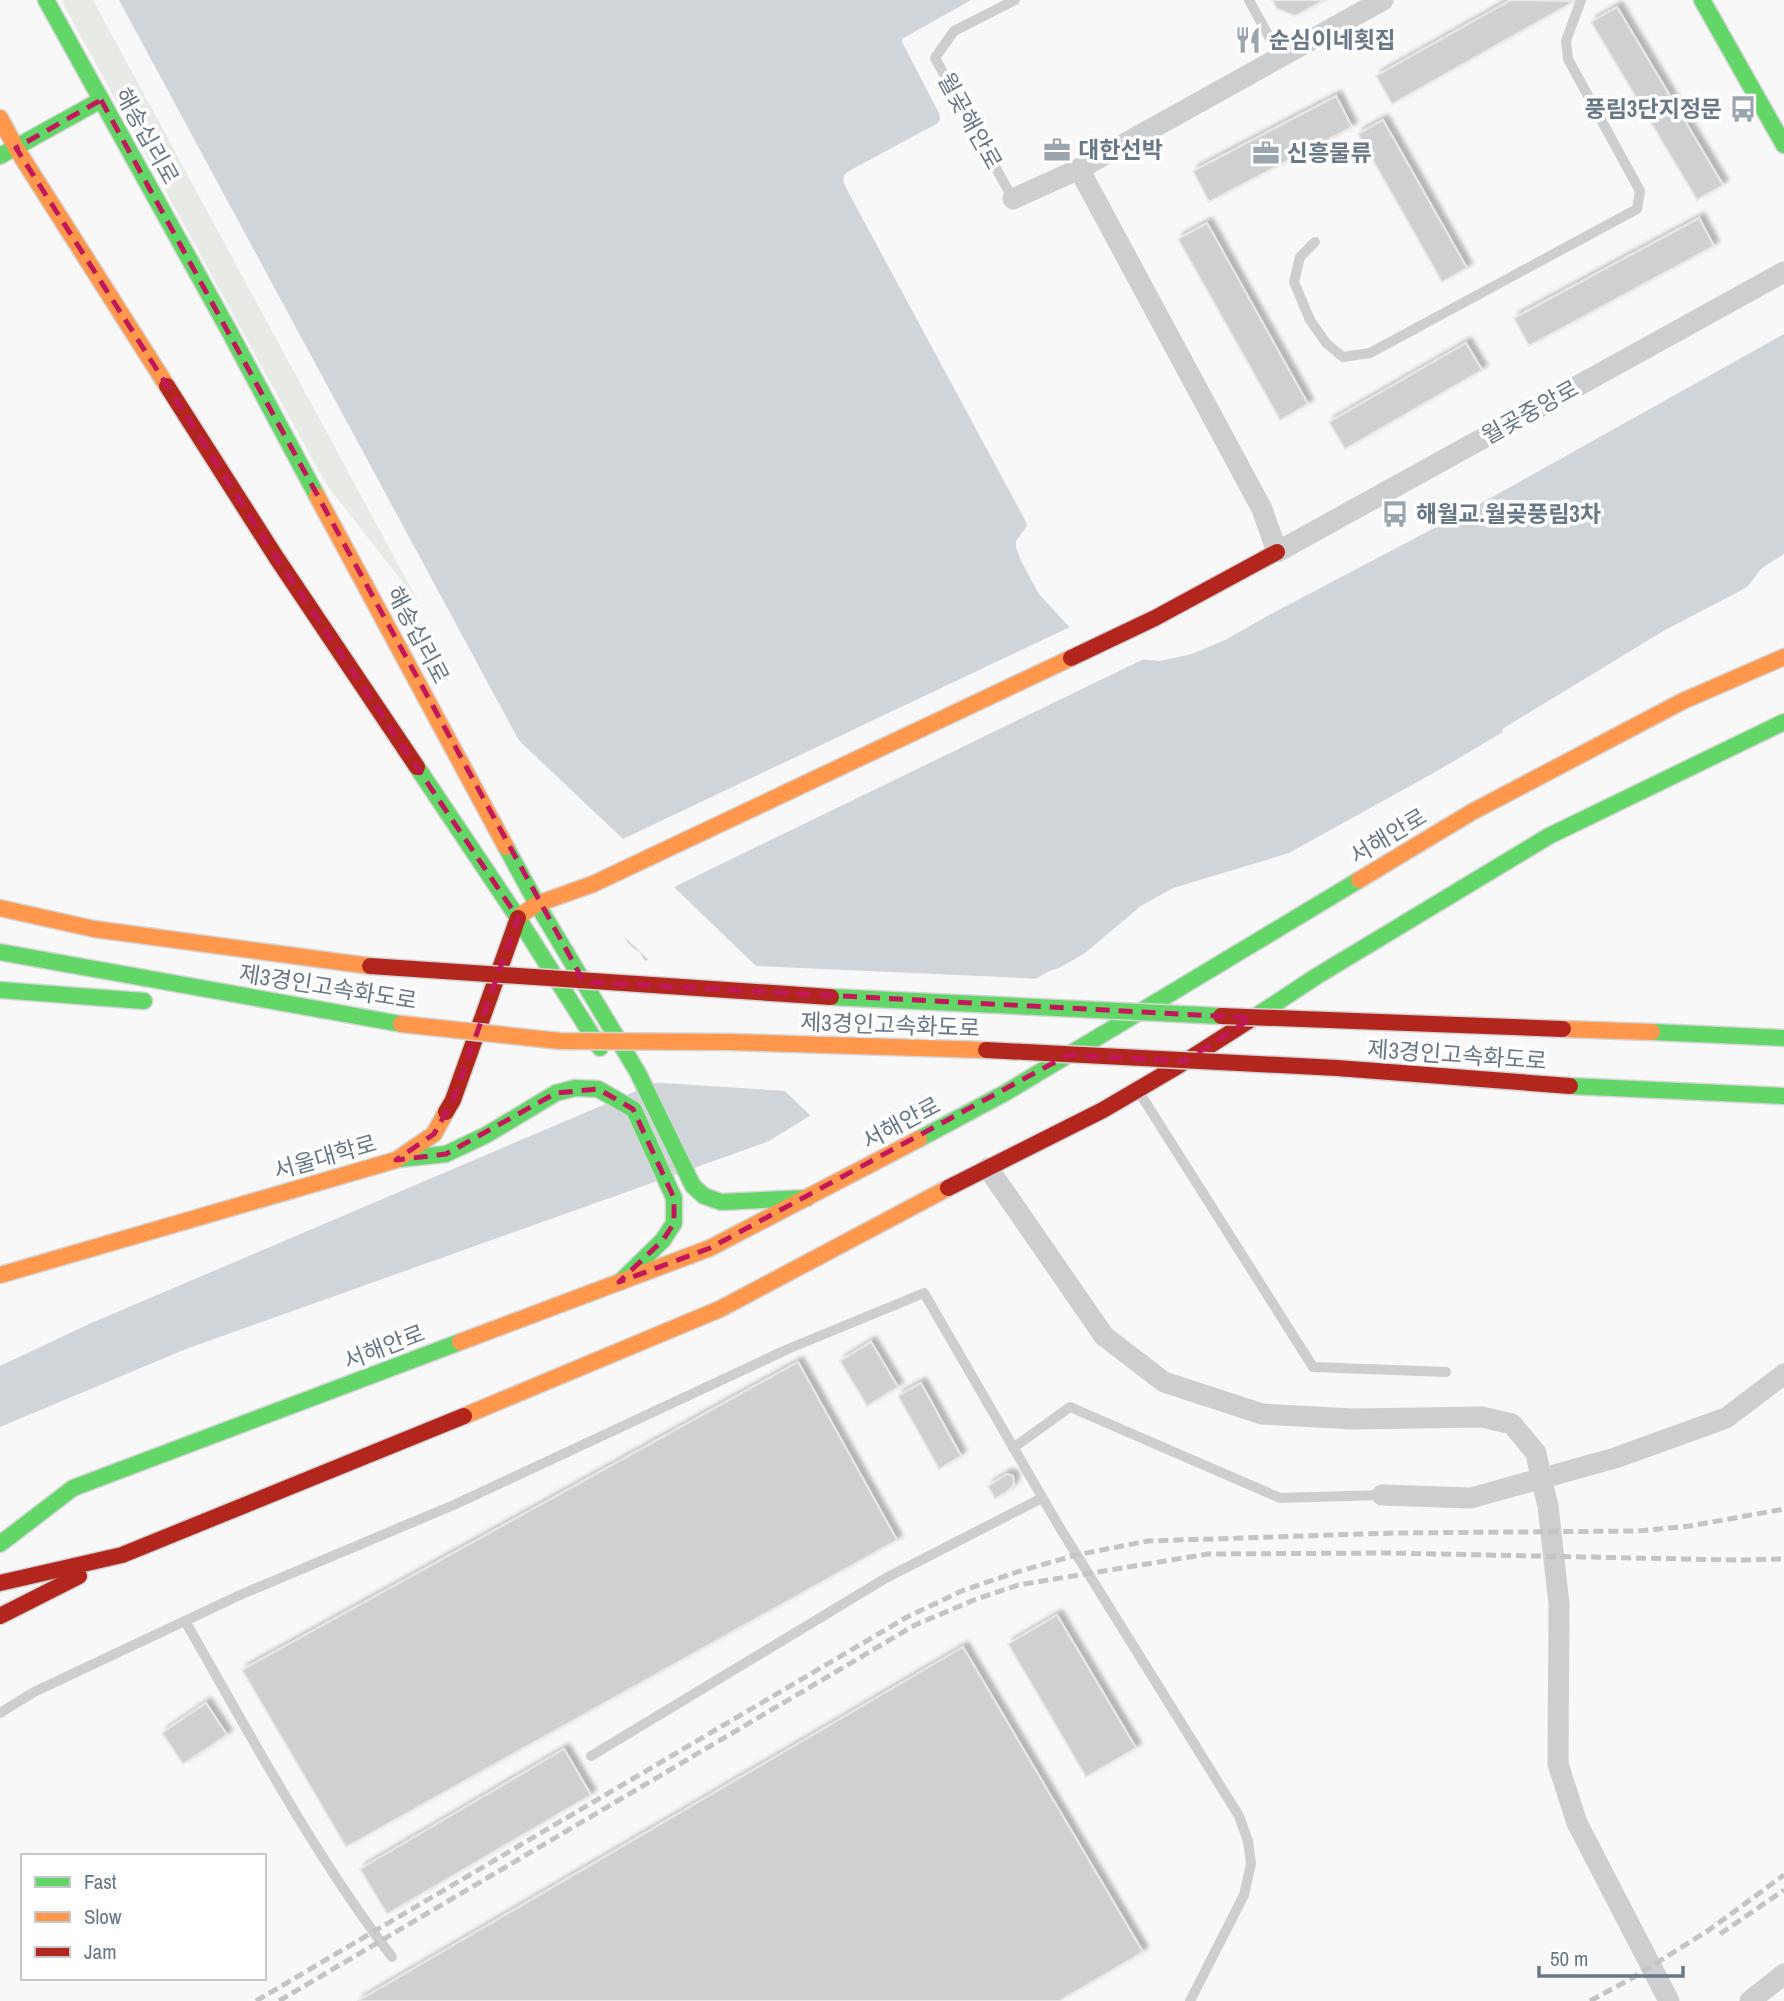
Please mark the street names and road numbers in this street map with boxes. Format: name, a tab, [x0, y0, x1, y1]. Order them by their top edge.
street label: 월곶해안로	[931, 67, 1010, 175]
street label: 해송십리로	[108, 82, 187, 190]
street label: 월곶중앙로	[1476, 372, 1584, 451]
street label: 해송십리로	[380, 581, 457, 689]
street label: 서해안로	[1343, 800, 1432, 871]
street label: 제3경인고속화도로	[237, 957, 419, 1016]
street label: 제3경인고속화도로	[800, 1006, 980, 1043]
street label: 제3경인고속화도로	[1366, 1033, 1548, 1076]
street label: 서해안로	[856, 1089, 945, 1156]
street label: 서울대학로	[270, 1127, 380, 1186]
street label: 서해안로	[339, 1317, 429, 1376]

